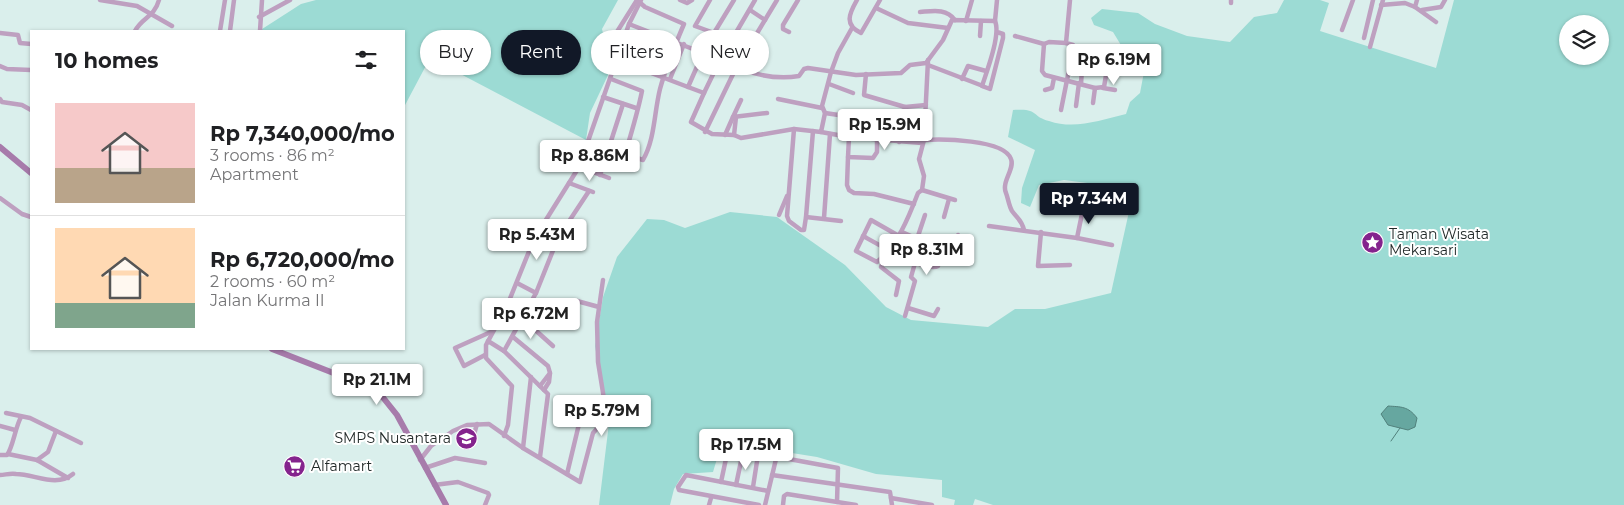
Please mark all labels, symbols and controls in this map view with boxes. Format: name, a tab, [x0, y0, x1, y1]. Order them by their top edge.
map controls	[1559, 15, 1609, 65]
button: layers	[1559, 15, 1609, 65]
chip: Buy	[420, 30, 491, 75]
chip: Rent	[501, 30, 581, 75]
chip: Filters	[591, 30, 681, 75]
chip: New	[691, 30, 769, 75]
pin: Rp 6.19M	[1062, 44, 1166, 86]
icon: filters	[352, 46, 380, 74]
text: 10 homes	[55, 48, 158, 73]
text: Rp 6.19M	[1077, 50, 1151, 69]
pin: Rp 15.9M	[833, 108, 937, 151]
text: Rp 15.9M	[849, 115, 921, 134]
text: Rp 7,340,000/mo	[210, 121, 395, 146]
icon: home	[95, 123, 155, 183]
pin: Rp 8.86M	[538, 140, 642, 182]
text: 3 rooms · 86 m²	[210, 146, 335, 165]
text: Rp 8.86M	[551, 146, 629, 165]
text: Apartment	[210, 165, 299, 184]
pin: Rp 7.34M	[1037, 182, 1141, 225]
text: Rp 7.34M	[1051, 189, 1127, 208]
pin: Rp 5.43M	[485, 218, 589, 261]
text: Rp 5.43M	[499, 225, 575, 244]
place label: Taman Wisata Mekarsari	[1389, 225, 1489, 259]
place icon: Taman Wisata Mekarsari	[1361, 230, 1385, 254]
pin: Rp 8.31M	[875, 234, 979, 276]
text: Rp 8.31M	[890, 240, 964, 259]
text: Rp 6,720,000/mo	[210, 247, 394, 272]
icon: home	[95, 248, 155, 308]
text: 2 rooms · 60 m²	[210, 272, 335, 291]
text: Jalan Kurma II	[210, 291, 325, 310]
pin: Rp 6.72M	[479, 298, 583, 340]
text: Rp 6.72M	[493, 304, 569, 323]
pin: Rp 21.1M	[325, 364, 429, 406]
text: Rp 21.1M	[343, 370, 411, 389]
pin: Rp 5.79M	[550, 394, 654, 437]
text: Rp 5.79M	[564, 401, 640, 420]
school or university icon: SMPS Nusantara	[455, 426, 479, 450]
pin: Rp 17.5M	[694, 428, 798, 471]
place label: SMPS Nusantara	[334, 429, 451, 447]
text: Rp 17.5M	[710, 435, 782, 454]
supermarket icon: Alfamart	[283, 454, 307, 478]
place label: Alfamart	[311, 457, 373, 475]

